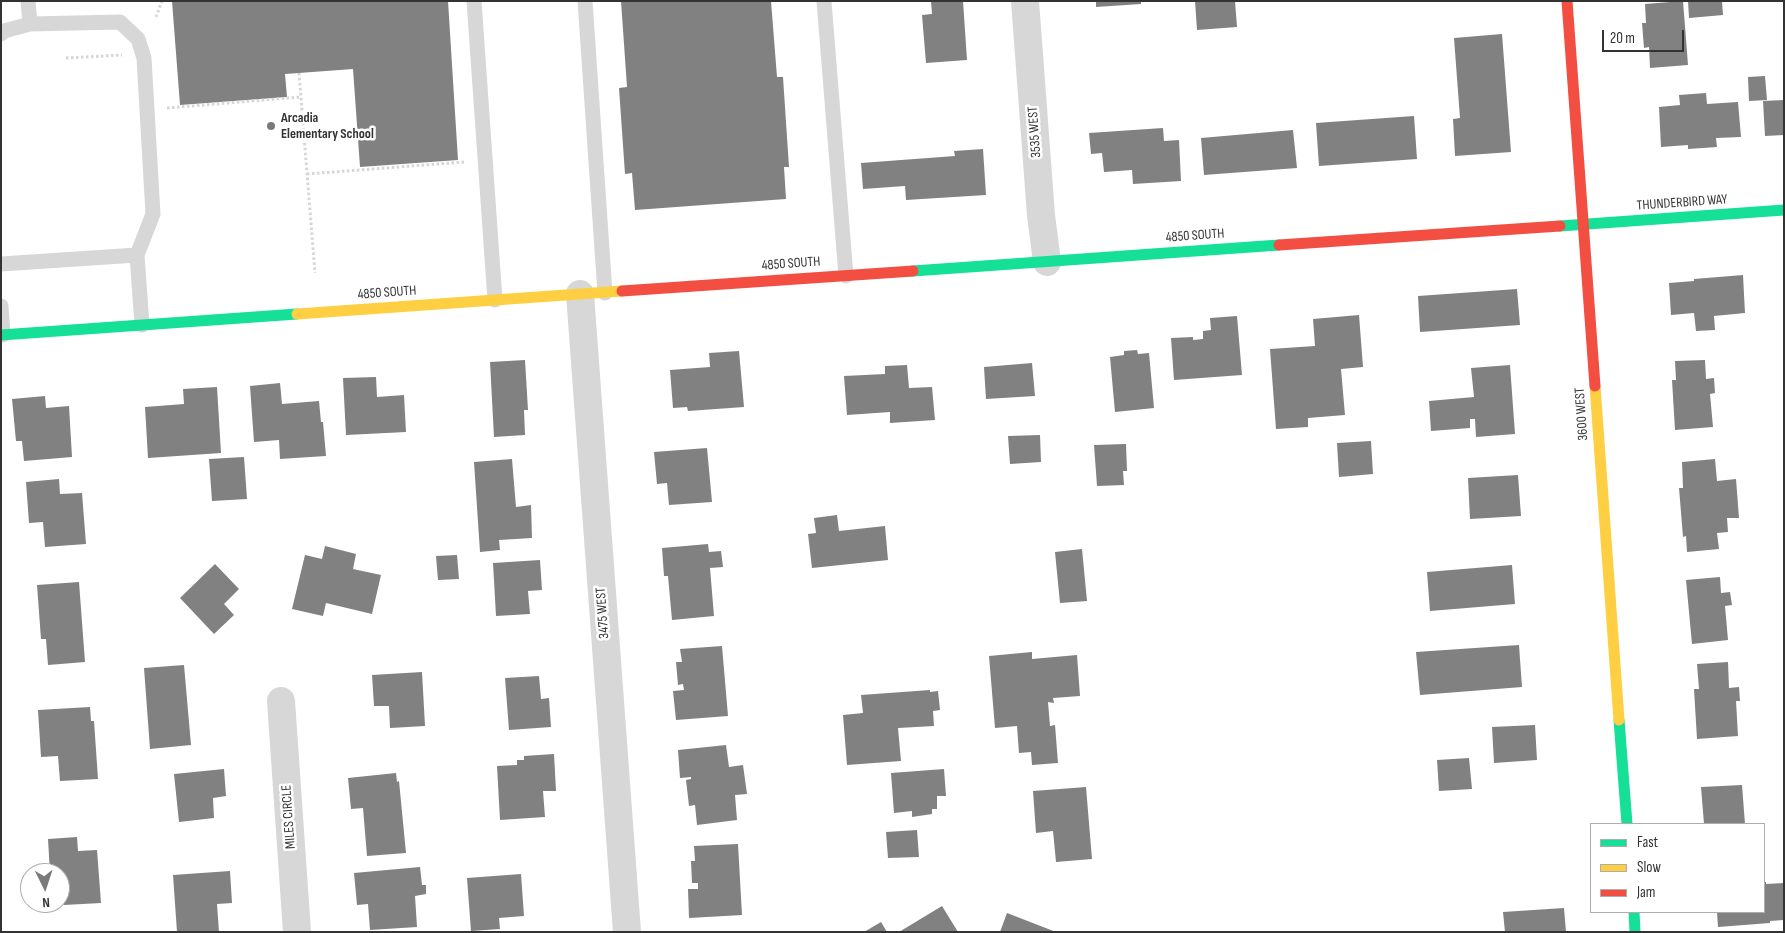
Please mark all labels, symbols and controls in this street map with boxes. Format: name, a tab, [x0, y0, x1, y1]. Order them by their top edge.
scale bar	[1605, 20, 1688, 52]
text: 20 m	[1610, 29, 1635, 48]
street label: 3535 WEST	[1025, 106, 1045, 158]
place label: Arcadia Elementary School	[281, 110, 374, 142]
marker: Arcadia Elementary School	[265, 120, 277, 132]
street label: THUNDERBIRD WAY	[1636, 191, 1728, 215]
street label: 4850 SOUTH	[1165, 226, 1225, 246]
street label: 4850 SOUTH	[761, 254, 821, 274]
street label: 4850 SOUTH	[357, 283, 417, 303]
street label: 3600 WEST	[1572, 387, 1592, 441]
street label: 3475 WEST	[593, 587, 613, 639]
street label: MILES CIRCLE	[278, 784, 300, 850]
legend	[1590, 823, 1765, 913]
text: Fast	[1637, 833, 1658, 852]
text: Slow	[1637, 858, 1661, 877]
north arrow	[20, 863, 70, 913]
text: Jam	[1637, 883, 1655, 902]
text: N	[42, 894, 50, 911]

